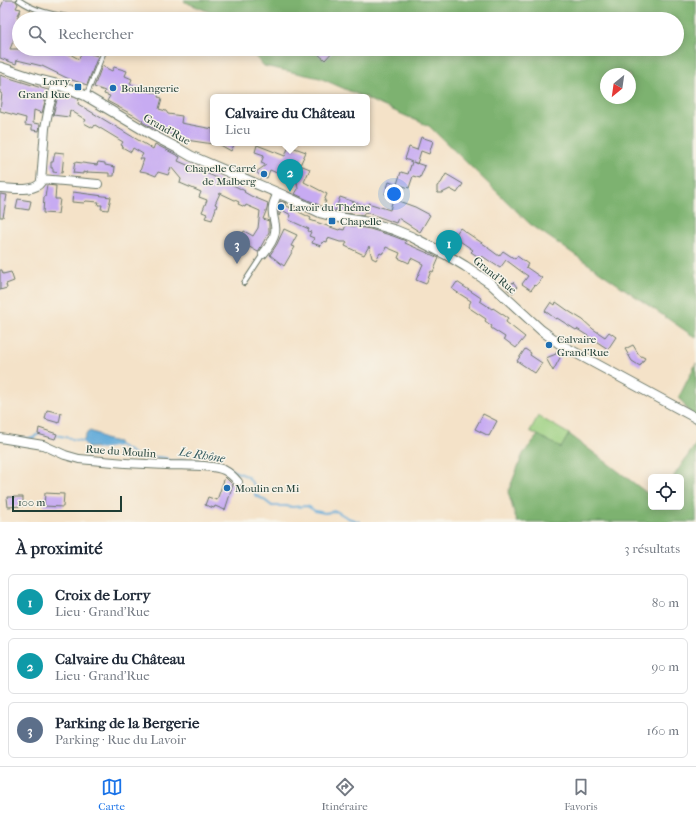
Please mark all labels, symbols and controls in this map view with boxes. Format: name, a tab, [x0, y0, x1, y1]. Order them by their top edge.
search box	[12, 12, 684, 56]
icon: search	[26, 23, 48, 45]
text: Rechercher	[58, 25, 133, 43]
north arrow	[600, 68, 636, 104]
place label: Lorry Grand Rue	[18, 75, 71, 101]
marker: Lorry Grand Rue	[73, 82, 83, 92]
place label: Boulangerie	[121, 82, 180, 95]
marker: Boulangerie	[108, 83, 118, 93]
popup	[210, 94, 370, 146]
text: Calvaire du Château	[225, 104, 355, 122]
street label: Grand'Rue	[141, 111, 193, 148]
text: Lieu	[225, 122, 250, 137]
pin: 2	[277, 159, 303, 192]
place label: Chapelle Carré de Malberg	[185, 162, 257, 188]
marker: Chapelle Carré de Malberg	[259, 169, 269, 179]
your location	[384, 184, 404, 204]
place label: Lavoir du Théme	[289, 201, 370, 214]
marker: Lavoir du Théme	[276, 202, 286, 212]
place label: Chapelle	[340, 215, 382, 228]
marker: Chapelle	[327, 216, 337, 226]
pin: 1	[436, 230, 462, 263]
pin: 3	[224, 231, 250, 264]
street label: Grand'Rue	[471, 254, 519, 297]
place label: Calvaire Grand'Rue	[557, 333, 609, 359]
marker: Calvaire Grand'Rue	[544, 340, 554, 350]
street label: Rue du Moulin	[85, 443, 157, 460]
water label: Le Rhône	[177, 444, 227, 466]
map controls	[648, 474, 684, 510]
button: locate	[648, 474, 684, 510]
place label: Moulin en Mi	[235, 482, 300, 495]
marker: Moulin en Mi	[222, 483, 232, 493]
scale bar	[12, 494, 122, 513]
text: 100 m	[18, 496, 46, 509]
text: À proximité	[16, 538, 103, 558]
text: 3 résultats	[624, 541, 680, 556]
text: Croix de Lorry	[55, 586, 150, 604]
text: 1	[28, 595, 32, 610]
text: 80 m	[652, 595, 679, 610]
text: Lieu · Grand'Rue	[55, 604, 150, 619]
text: Calvaire du Château	[55, 650, 185, 668]
text: 2	[27, 659, 33, 674]
text: 90 m	[651, 659, 679, 674]
text: Lieu · Grand'Rue	[55, 668, 150, 683]
text: Parking de la Bergerie	[55, 714, 199, 732]
text: 3	[27, 723, 33, 738]
text: 160 m	[647, 723, 679, 738]
text: Parking · Rue du Lavoir	[55, 732, 186, 747]
tab: Carte	[98, 776, 125, 813]
tab: Itinéraire	[321, 776, 368, 813]
tab: Favoris	[564, 776, 598, 813]

